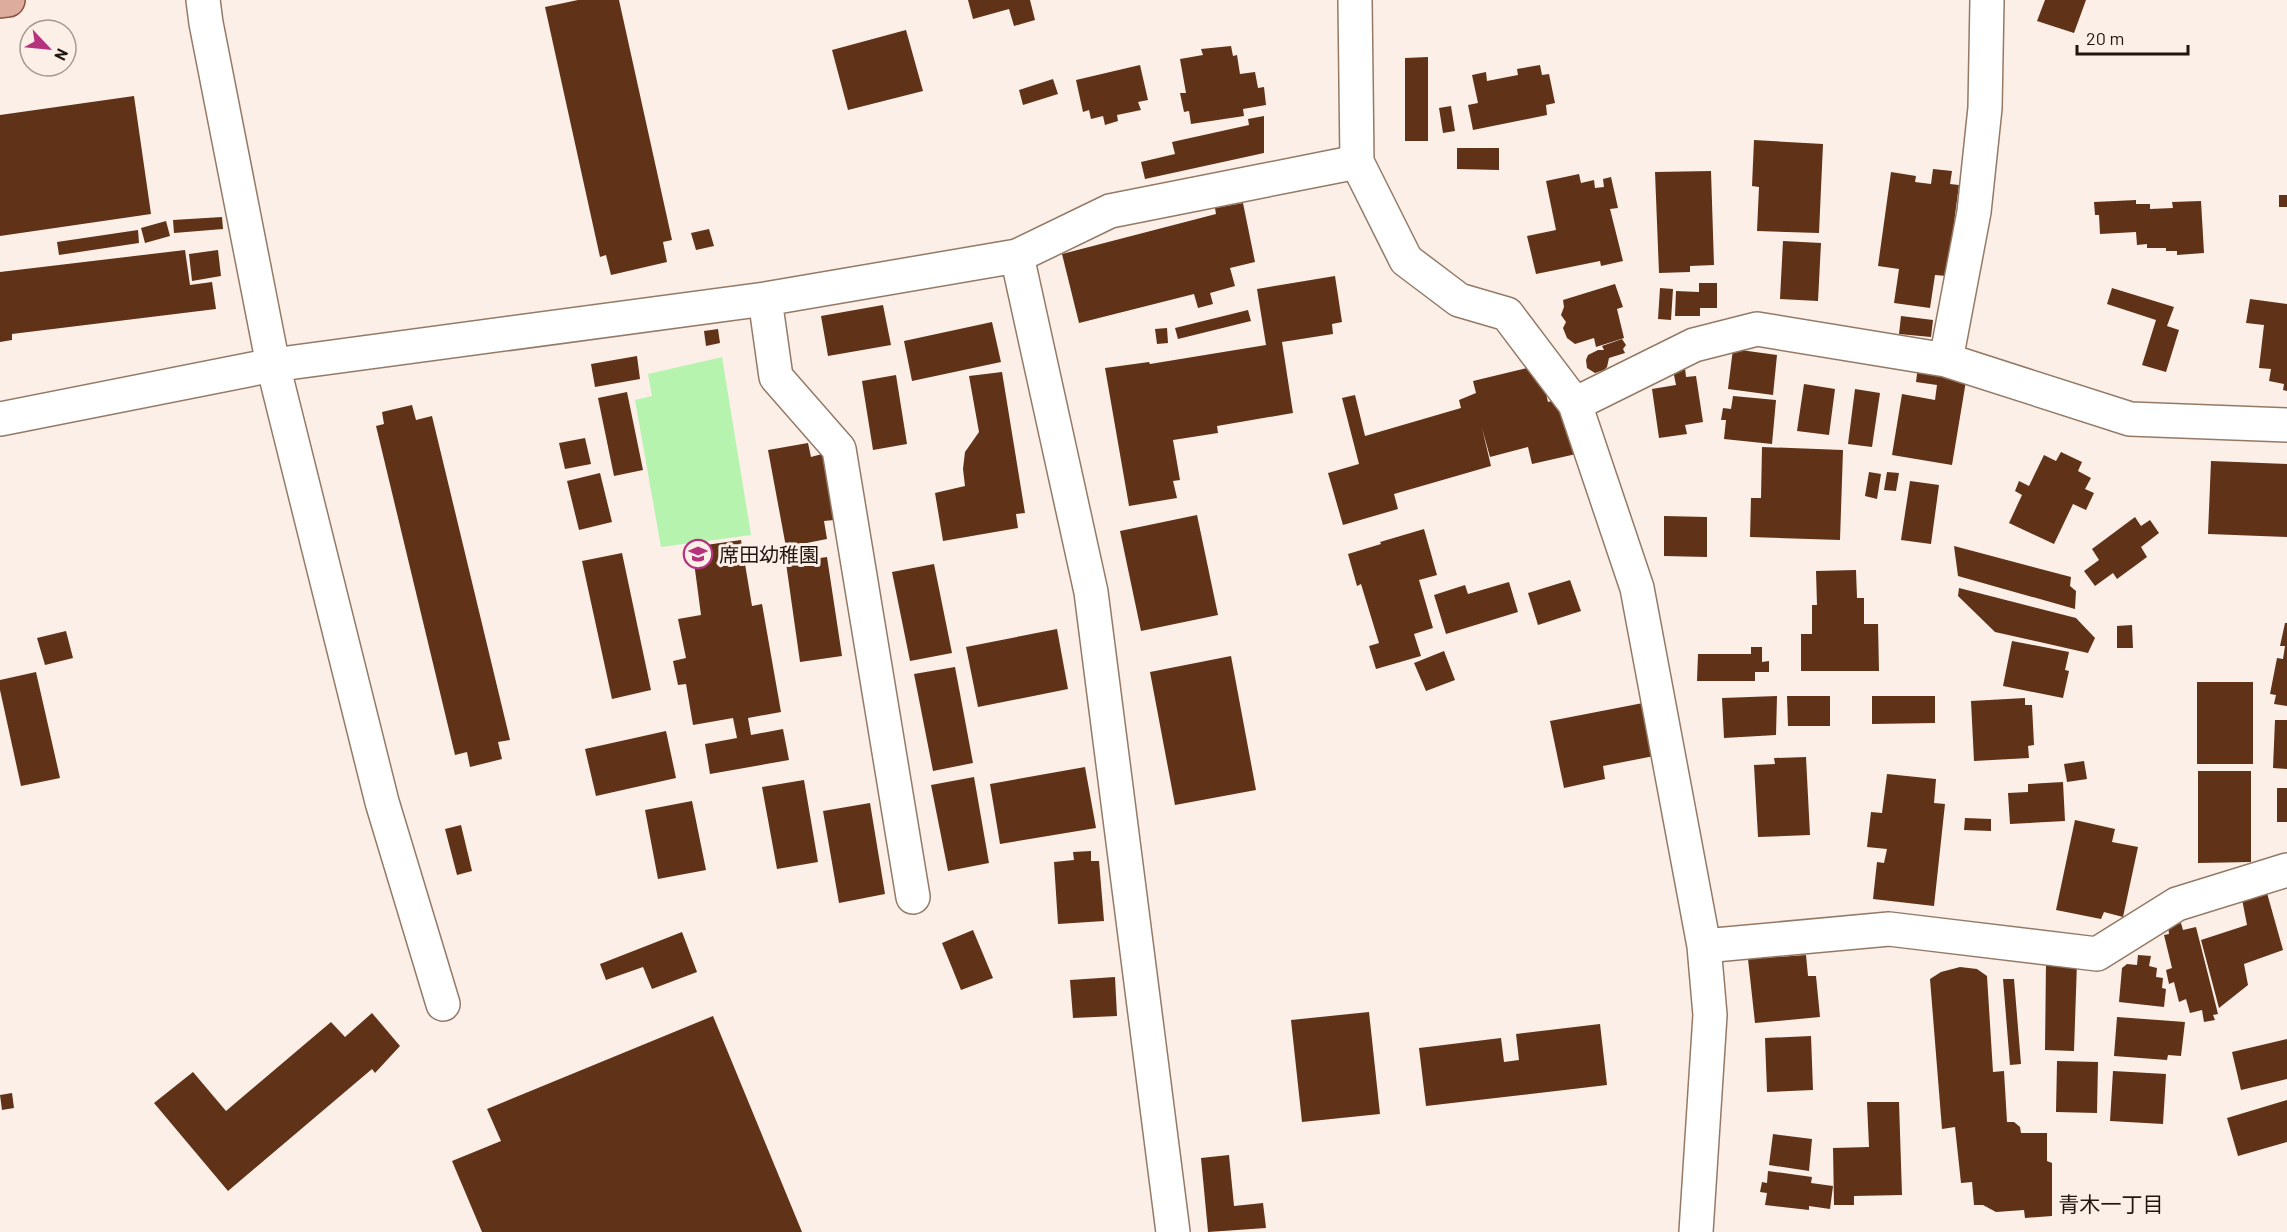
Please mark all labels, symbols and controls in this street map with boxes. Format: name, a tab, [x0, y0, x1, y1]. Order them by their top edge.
north arrow	[18, 18, 78, 78]
scale bar	[2077, 18, 2188, 56]
text: 20 m	[2086, 27, 2124, 49]
text: N	[51, 46, 73, 64]
school or university icon: 席田幼稚園	[682, 538, 714, 570]
place label: 席田幼稚園	[719, 542, 819, 566]
district label: 青木一丁目	[2059, 1191, 2164, 1216]

